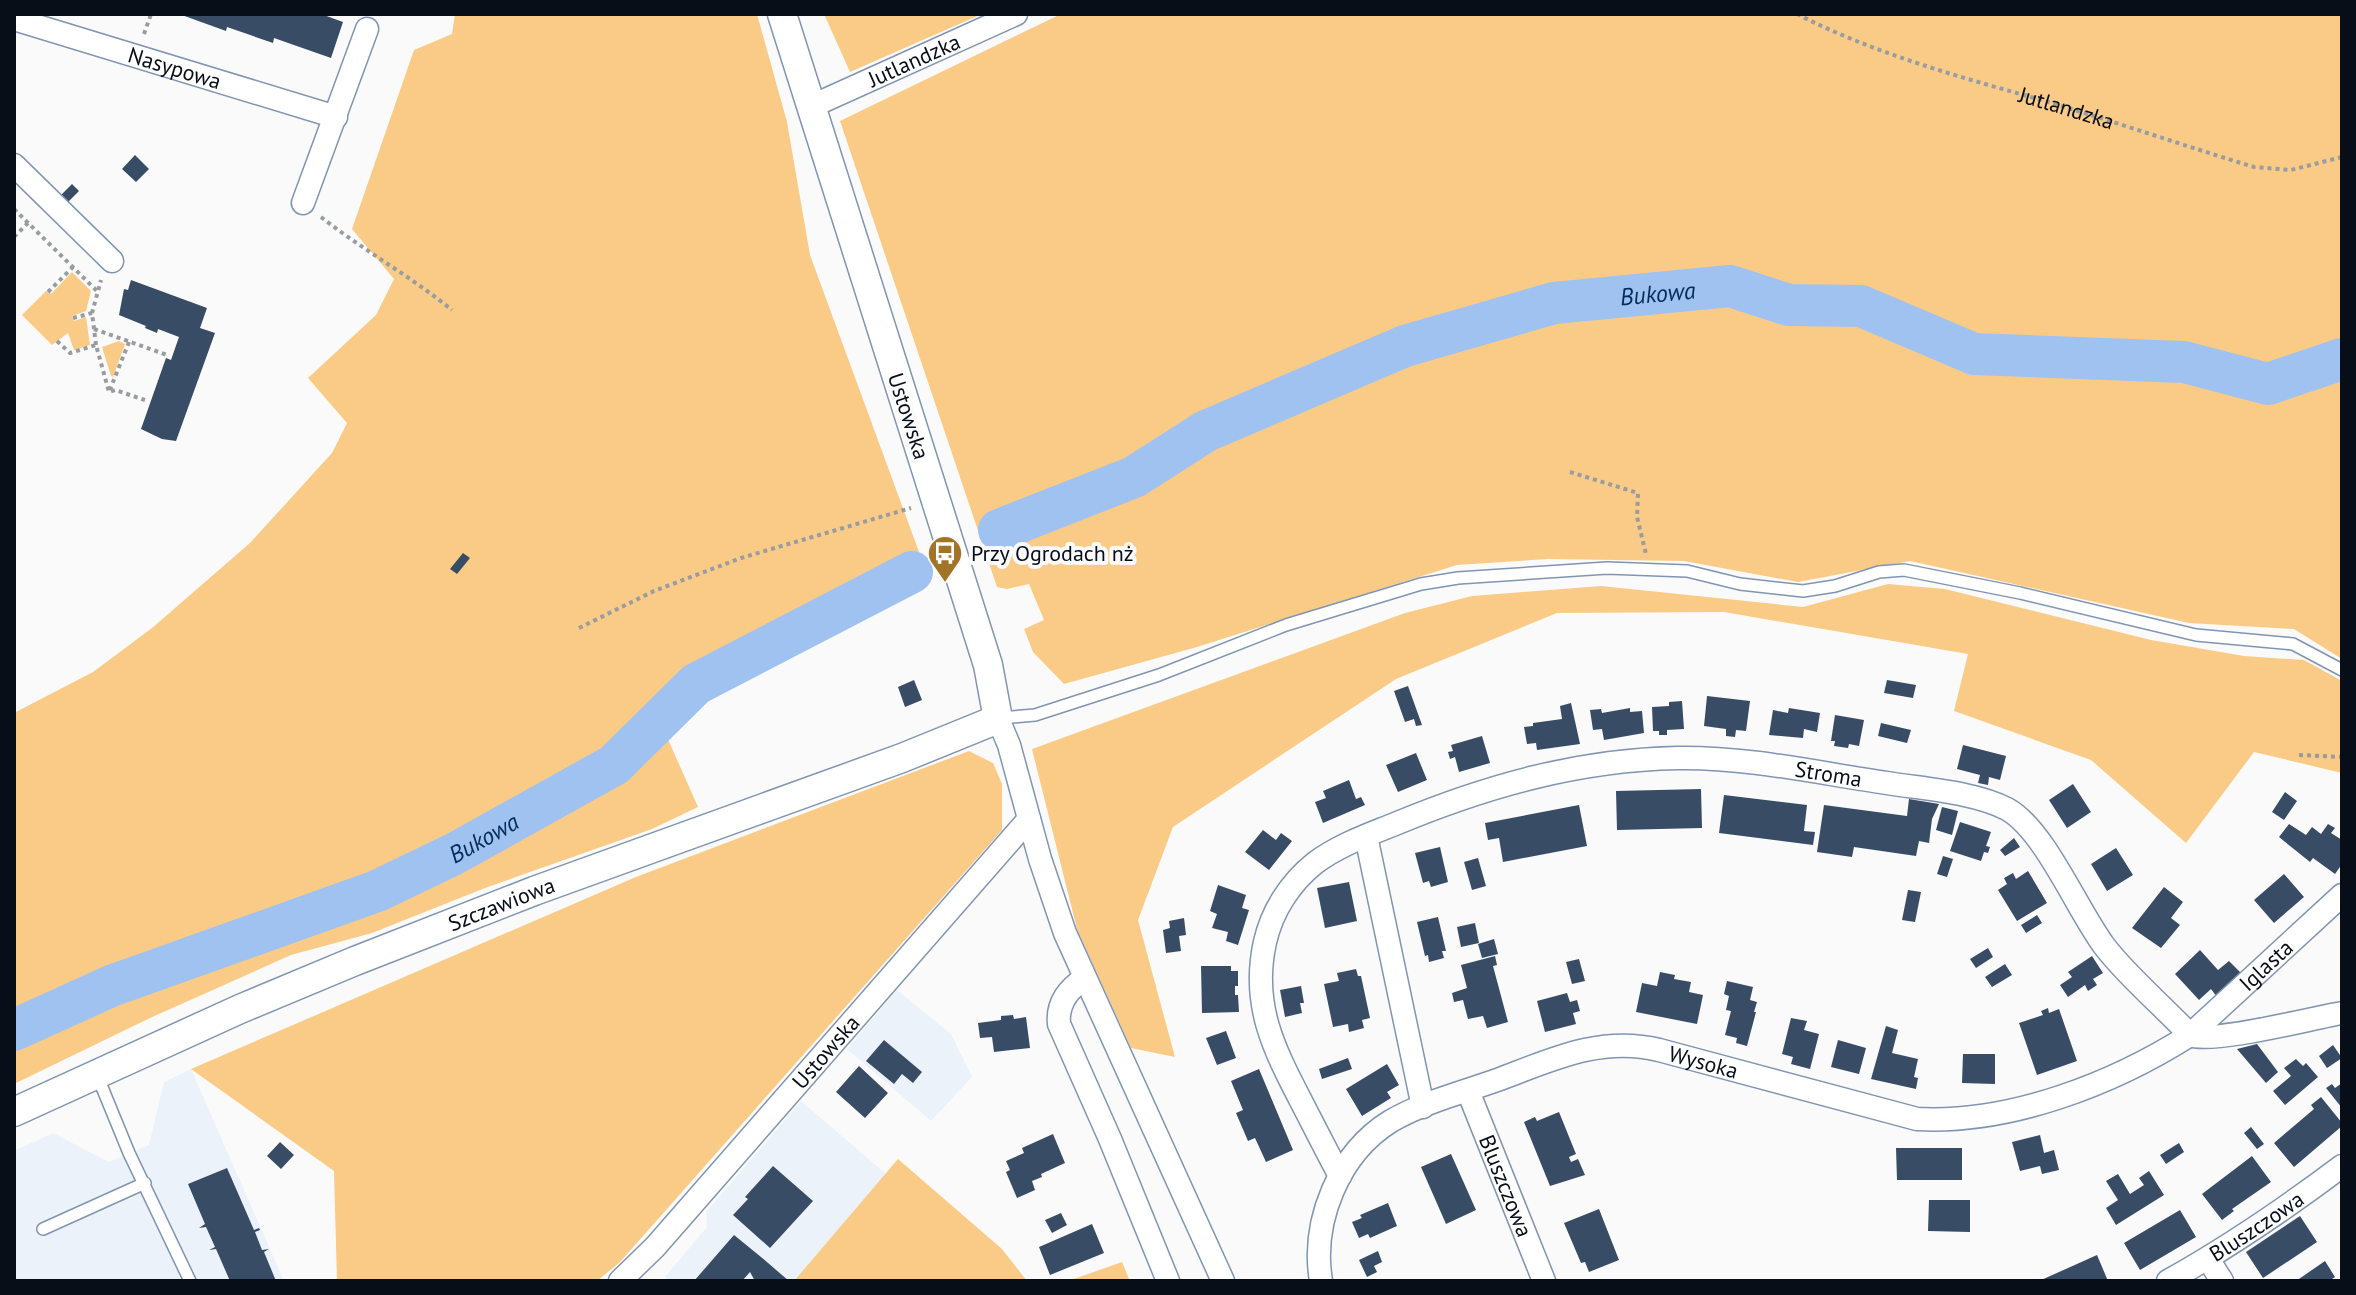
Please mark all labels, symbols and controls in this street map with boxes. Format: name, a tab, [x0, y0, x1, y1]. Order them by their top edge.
street label: Jutlandzka	[862, 27, 964, 93]
street label: Nasypowa	[125, 41, 225, 95]
street label: Jutlandzka	[2015, 80, 2118, 136]
water label: Bukowa	[1618, 274, 1697, 312]
street label: Ustowska	[882, 369, 936, 463]
bus stop icon: Przy Ogrodach nż	[926, 534, 964, 584]
place label: Przy Ogrodach nż	[971, 539, 1134, 567]
street label: Stroma	[1793, 754, 1864, 793]
water label: Bukowa	[443, 806, 524, 870]
street label: Szczawiowa	[444, 871, 558, 937]
street label: Iglasta	[2233, 933, 2299, 997]
street label: Ustowska	[786, 1009, 865, 1095]
street label: Wysoka	[1666, 1039, 1741, 1085]
street label: Bluszczowa	[1473, 1131, 1539, 1241]
street label: Bluszczowa	[2204, 1185, 2309, 1268]

